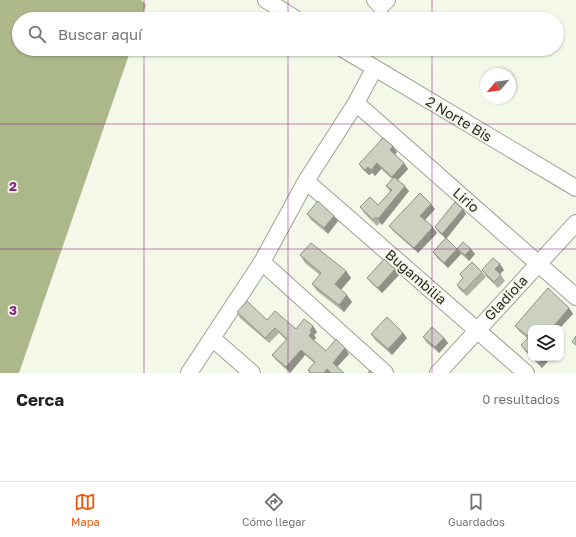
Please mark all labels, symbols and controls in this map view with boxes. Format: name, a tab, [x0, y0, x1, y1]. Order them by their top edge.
search box	[12, 12, 564, 56]
icon: search	[26, 23, 48, 45]
text: Buscar aquí	[58, 25, 142, 43]
north arrow	[480, 68, 516, 104]
street label: 2 Norte Bis	[423, 92, 495, 145]
text: 2	[9, 178, 17, 194]
street label: Lirio	[450, 184, 483, 216]
street label: Bugambilia	[382, 246, 450, 308]
street label: Gladiola	[481, 272, 531, 324]
text: 3	[9, 302, 17, 318]
map controls	[528, 325, 564, 361]
button: layers	[528, 325, 564, 361]
text: Cerca	[16, 389, 64, 410]
text: 0 resultados	[482, 391, 560, 407]
tab: Mapa	[71, 491, 100, 528]
tab: Cómo llegar	[242, 491, 306, 528]
tab: Guardados	[448, 491, 505, 528]

